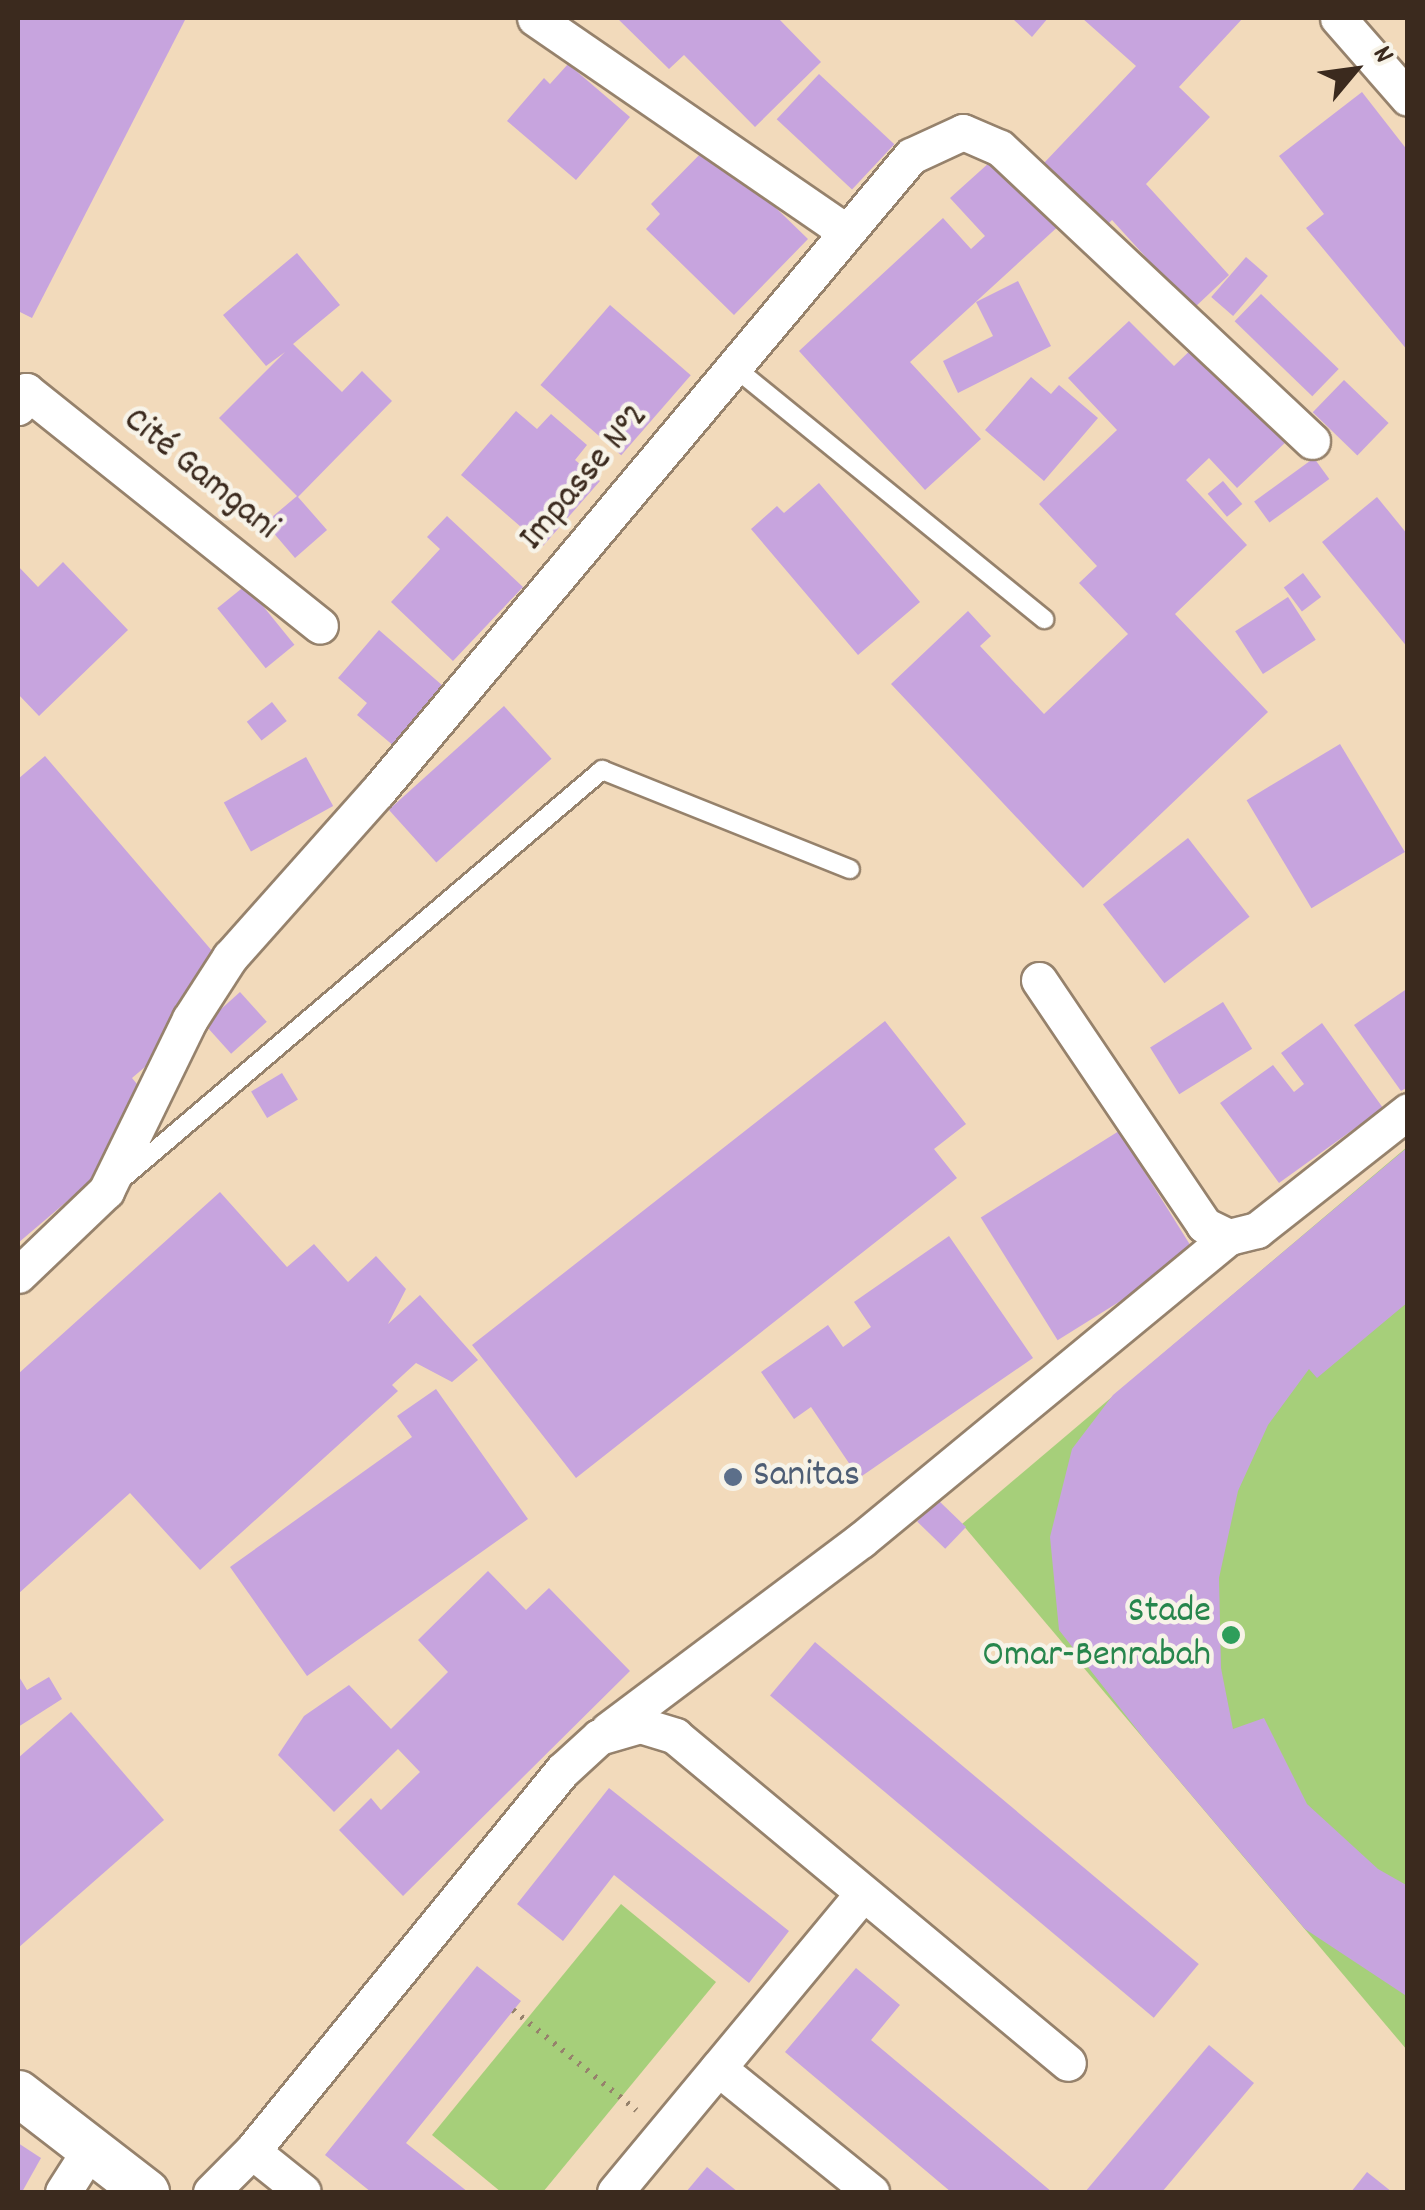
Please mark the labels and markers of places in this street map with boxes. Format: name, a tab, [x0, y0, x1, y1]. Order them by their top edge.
place label: Sanitas	[753, 1454, 860, 1500]
marker: Sanitas	[722, 1466, 744, 1488]
place label: Stade Omar-Benrabah	[982, 1590, 1211, 1680]
marker: Stade Omar-Benrabah	[1220, 1624, 1242, 1646]

